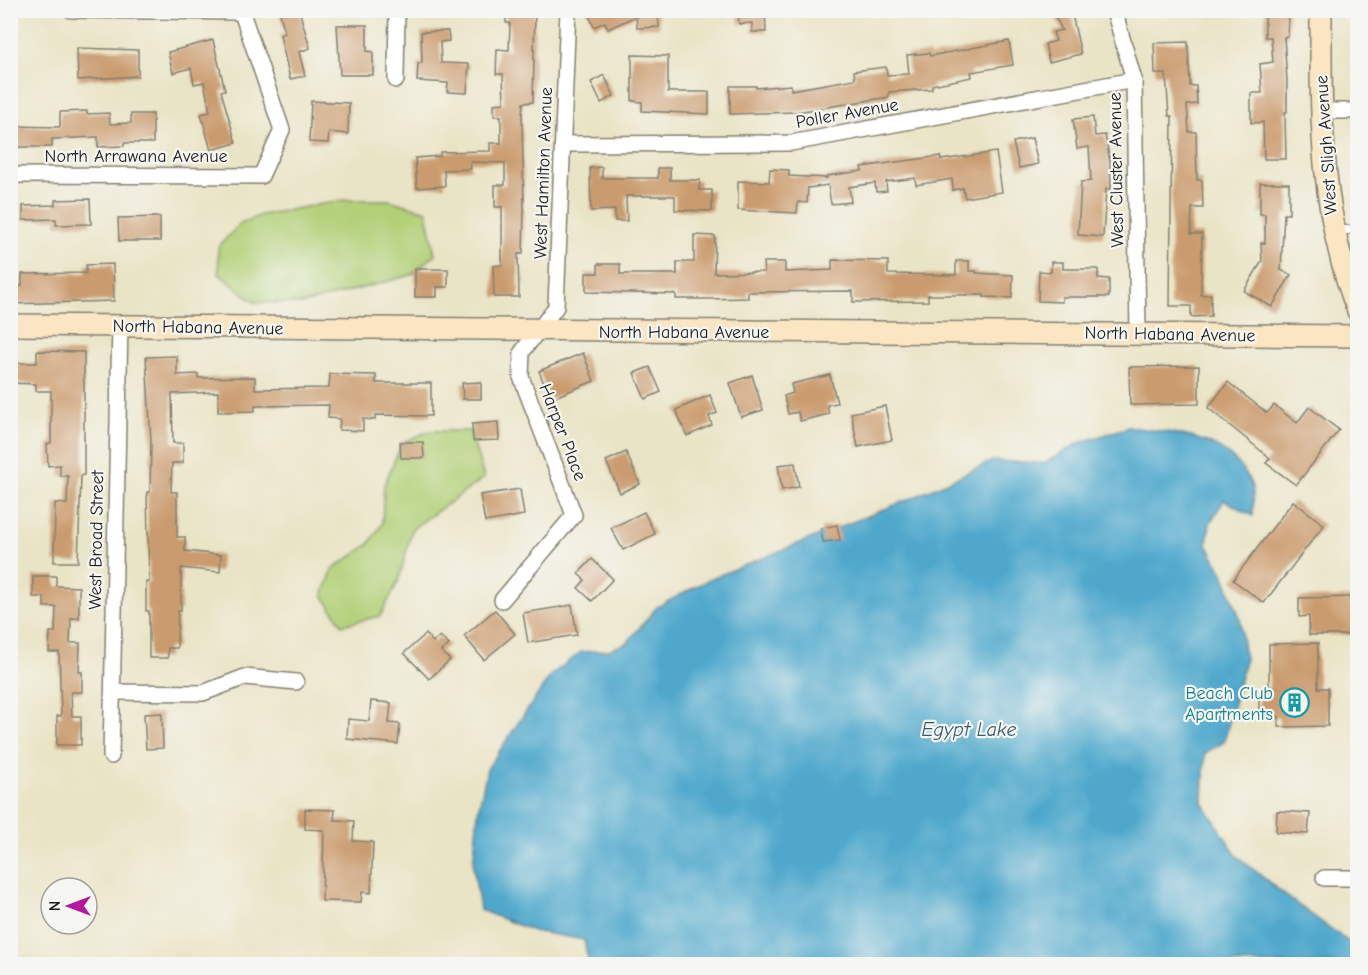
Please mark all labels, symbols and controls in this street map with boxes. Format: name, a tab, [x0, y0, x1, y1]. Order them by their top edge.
street label: West Sligh Avenue	[1311, 74, 1342, 216]
street label: West Hamilton Avenue	[530, 87, 557, 259]
street label: West Cluster Avenue	[1105, 92, 1128, 248]
street label: Poller Avenue	[794, 94, 900, 133]
street label: North Arrawana Avenue	[45, 146, 227, 167]
street label: North Habana Avenue	[113, 316, 283, 339]
street label: North Habana Avenue	[599, 322, 769, 343]
street label: North Habana Avenue	[1085, 323, 1255, 346]
street label: Harper Place	[534, 381, 591, 484]
street label: West Broad Street	[85, 469, 108, 610]
place label: Beach Club Apartments	[1185, 683, 1273, 725]
building icon: Beach Club Apartments	[1278, 687, 1310, 719]
water label: Egypt Lake	[921, 718, 1017, 741]
north arrow	[39, 876, 99, 936]
text: N	[46, 901, 64, 911]

